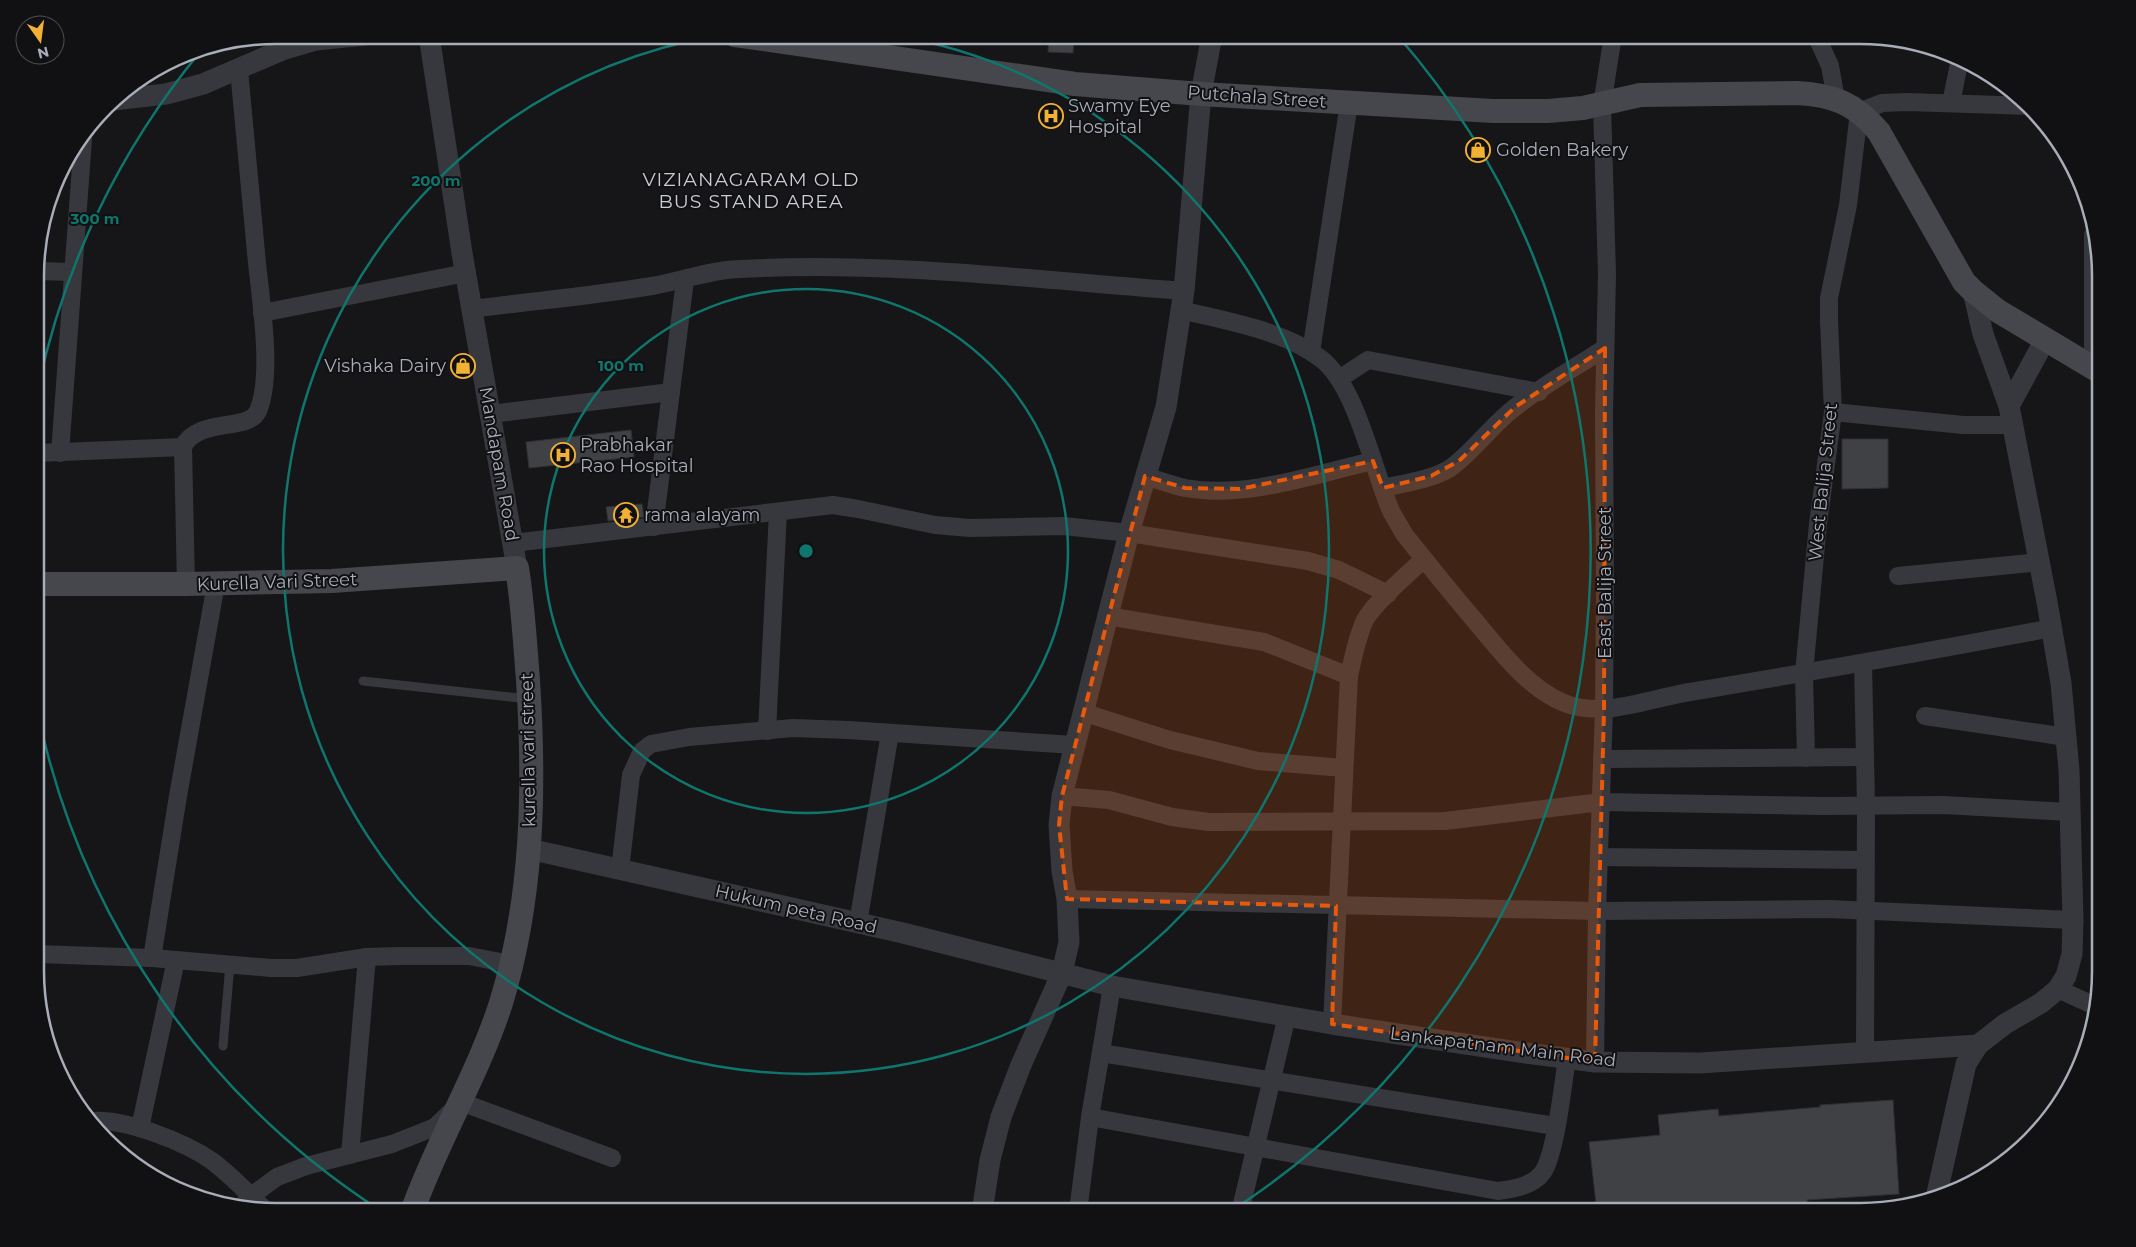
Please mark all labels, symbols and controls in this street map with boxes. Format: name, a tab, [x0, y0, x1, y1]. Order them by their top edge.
north arrow	[15, 15, 65, 65]
text: N	[35, 43, 51, 63]
street label: Putchala Street	[1187, 81, 1327, 113]
place label: Swamy Eye Hospital	[1068, 95, 1171, 138]
hospital icon: Swamy Eye Hospital	[1038, 103, 1064, 129]
shop icon: Golden Bakery	[1465, 137, 1491, 163]
place label: Golden Bakery	[1496, 139, 1629, 161]
district label: VIZIANAGARAM OLD BUS STAND AREA	[643, 168, 859, 213]
text: 200 m	[411, 171, 461, 190]
text: 300 m	[69, 209, 120, 228]
shop icon: Vishaka Dairy	[450, 353, 476, 379]
place label: Vishaka Dairy	[324, 355, 446, 377]
text: 100 m	[598, 356, 644, 375]
street label: Mandapam Road	[475, 385, 523, 543]
street label: West Balija Street	[1804, 402, 1842, 562]
place label: Prabhakar Rao Hospital	[580, 434, 694, 477]
hospital icon: Prabhakar Rao Hospital	[550, 442, 576, 468]
temple icon: rama alayam	[613, 502, 639, 528]
place label: rama alayam	[644, 504, 760, 526]
street label: East Balija Street	[1594, 507, 1616, 659]
centre of rings	[797, 542, 815, 560]
street label: Kurella Vari Street	[196, 568, 358, 596]
street label: kurella vari street	[516, 673, 540, 827]
street label: Hukum peta Road	[713, 880, 879, 938]
street label: Lankapatnam Main Road	[1389, 1022, 1617, 1072]

